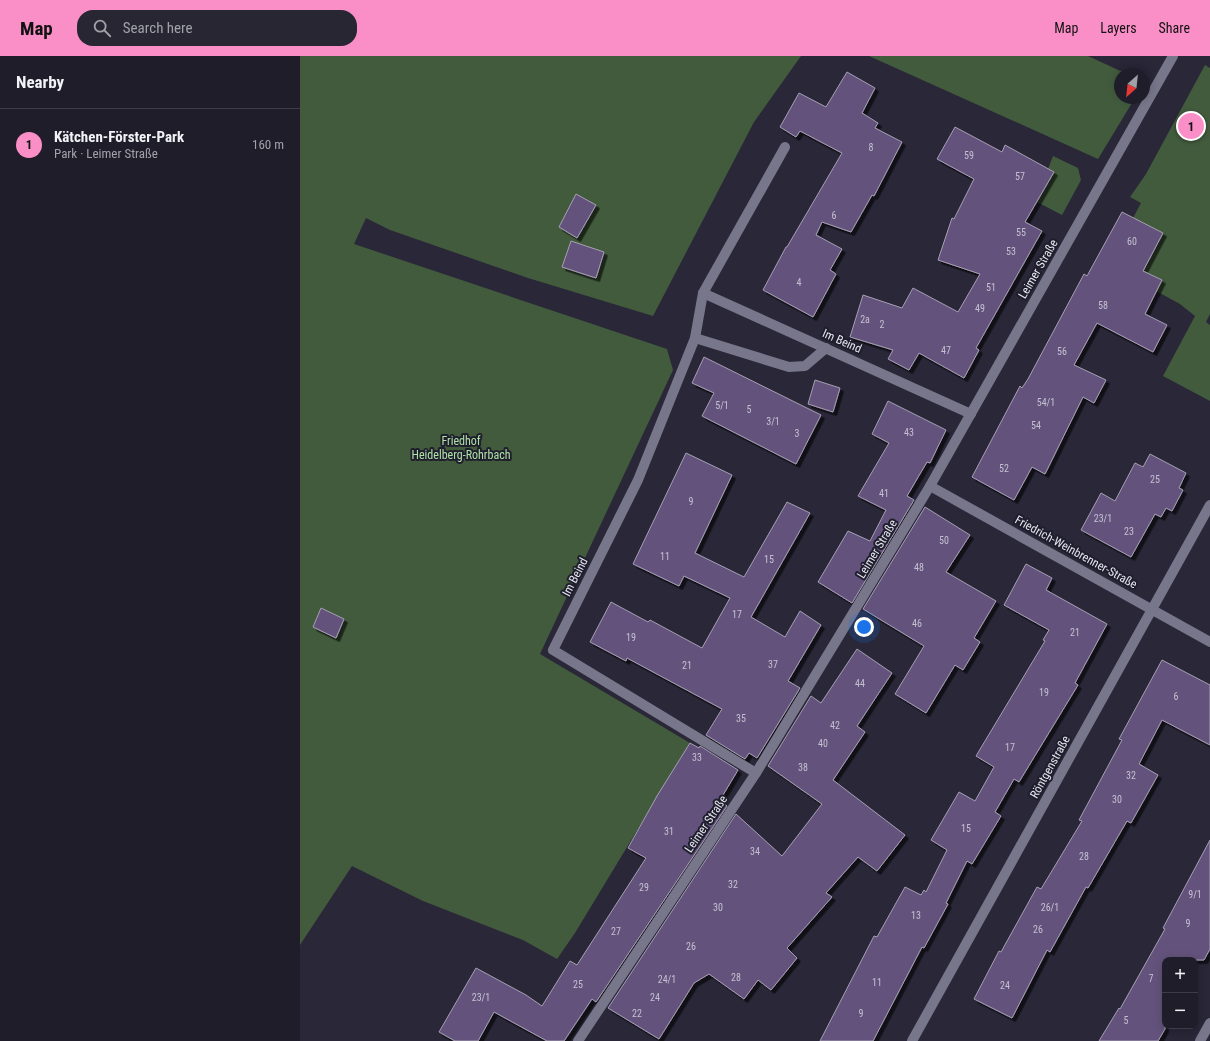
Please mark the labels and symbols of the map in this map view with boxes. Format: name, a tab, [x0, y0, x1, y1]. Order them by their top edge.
north arrow	[1114, 68, 1150, 104]
pin: 1	[1178, 111, 1204, 141]
house number: 8	[869, 142, 874, 153]
house number: 59	[964, 150, 974, 161]
house number: 57	[1015, 171, 1025, 182]
house number: 6	[832, 210, 837, 221]
house number: 55	[1016, 227, 1026, 238]
house number: 60	[1127, 236, 1137, 247]
street label: Leimer Straße	[1015, 237, 1061, 301]
house number: 53	[1006, 246, 1016, 257]
house number: 4	[797, 277, 802, 288]
house number: 51	[986, 282, 996, 293]
house number: 58	[1098, 300, 1108, 311]
house number: 49	[975, 303, 985, 314]
house number: 2a	[860, 314, 870, 325]
house number: 2	[880, 319, 885, 330]
street label: Im Beind	[820, 326, 864, 356]
house number: 47	[941, 345, 951, 356]
house number: 56	[1057, 346, 1067, 357]
house number: 54/1	[1037, 397, 1055, 408]
house number: 5/1	[715, 400, 729, 411]
house number: 5	[747, 404, 752, 415]
house number: 3/1	[766, 416, 780, 427]
house number: 54	[1031, 420, 1041, 431]
house number: 43	[904, 427, 914, 438]
house number: 3	[795, 428, 800, 439]
park label: Friedhof Heidelberg-Rohrbach	[412, 434, 511, 462]
house number: 52	[999, 463, 1009, 474]
house number: 25	[1150, 474, 1160, 485]
house number: 41	[879, 488, 889, 499]
house number: 9	[689, 496, 694, 507]
street label: Friedrich-Weinbrenner-Straße	[1013, 513, 1140, 592]
house number: 23/1	[1094, 513, 1112, 524]
street label: Leimer Straße	[854, 517, 900, 581]
house number: 23	[1124, 526, 1134, 537]
house number: 50	[939, 535, 949, 546]
house number: 11	[660, 551, 670, 562]
house number: 15	[764, 554, 774, 565]
street label: Im Beind	[559, 555, 591, 599]
house number: 48	[914, 562, 924, 573]
house number: 17	[732, 609, 742, 620]
your location	[854, 617, 874, 637]
house number: 46	[912, 618, 922, 629]
house number: 21	[1070, 627, 1080, 638]
house number: 19	[626, 632, 636, 643]
house number: 37	[768, 659, 778, 670]
house number: 21	[682, 660, 692, 671]
house number: 44	[855, 678, 865, 689]
house number: 19	[1039, 687, 1049, 698]
house number: 6	[1174, 691, 1179, 702]
house number: 35	[736, 713, 746, 724]
house number: 42	[830, 720, 840, 731]
street label: Röntgenstraße	[1027, 733, 1073, 801]
house number: 40	[818, 738, 828, 749]
house number: 17	[1005, 742, 1015, 753]
house number: 33	[692, 752, 702, 763]
house number: 38	[798, 762, 808, 773]
house number: 32	[1126, 770, 1136, 781]
street label: Leimer Straße	[682, 792, 730, 855]
house number: 30	[1112, 794, 1122, 805]
house number: 15	[961, 823, 971, 834]
house number: 31	[664, 826, 674, 837]
house number: 34	[750, 846, 760, 857]
house number: 28	[1079, 851, 1089, 862]
house number: 32	[728, 879, 738, 890]
house number: 29	[639, 882, 649, 893]
house number: 9/1	[1188, 889, 1202, 900]
house number: 30	[713, 902, 723, 913]
house number: 26/1	[1041, 902, 1059, 913]
house number: 13	[911, 910, 921, 921]
house number: 9	[1186, 918, 1191, 929]
house number: 26	[1033, 924, 1043, 935]
house number: 27	[611, 926, 621, 937]
house number: 26	[686, 941, 696, 952]
house number: 28	[731, 972, 741, 983]
house number: 7	[1149, 973, 1154, 984]
house number: 24/1	[658, 974, 676, 985]
house number: 11	[872, 977, 882, 988]
house number: 25	[573, 979, 583, 990]
house number: 24	[1000, 980, 1010, 991]
house number: 23/1	[472, 992, 490, 1003]
house number: 24	[650, 992, 660, 1003]
house number: 22	[632, 1008, 642, 1019]
house number: 9	[859, 1008, 864, 1019]
house number: 5	[1124, 1015, 1129, 1026]

